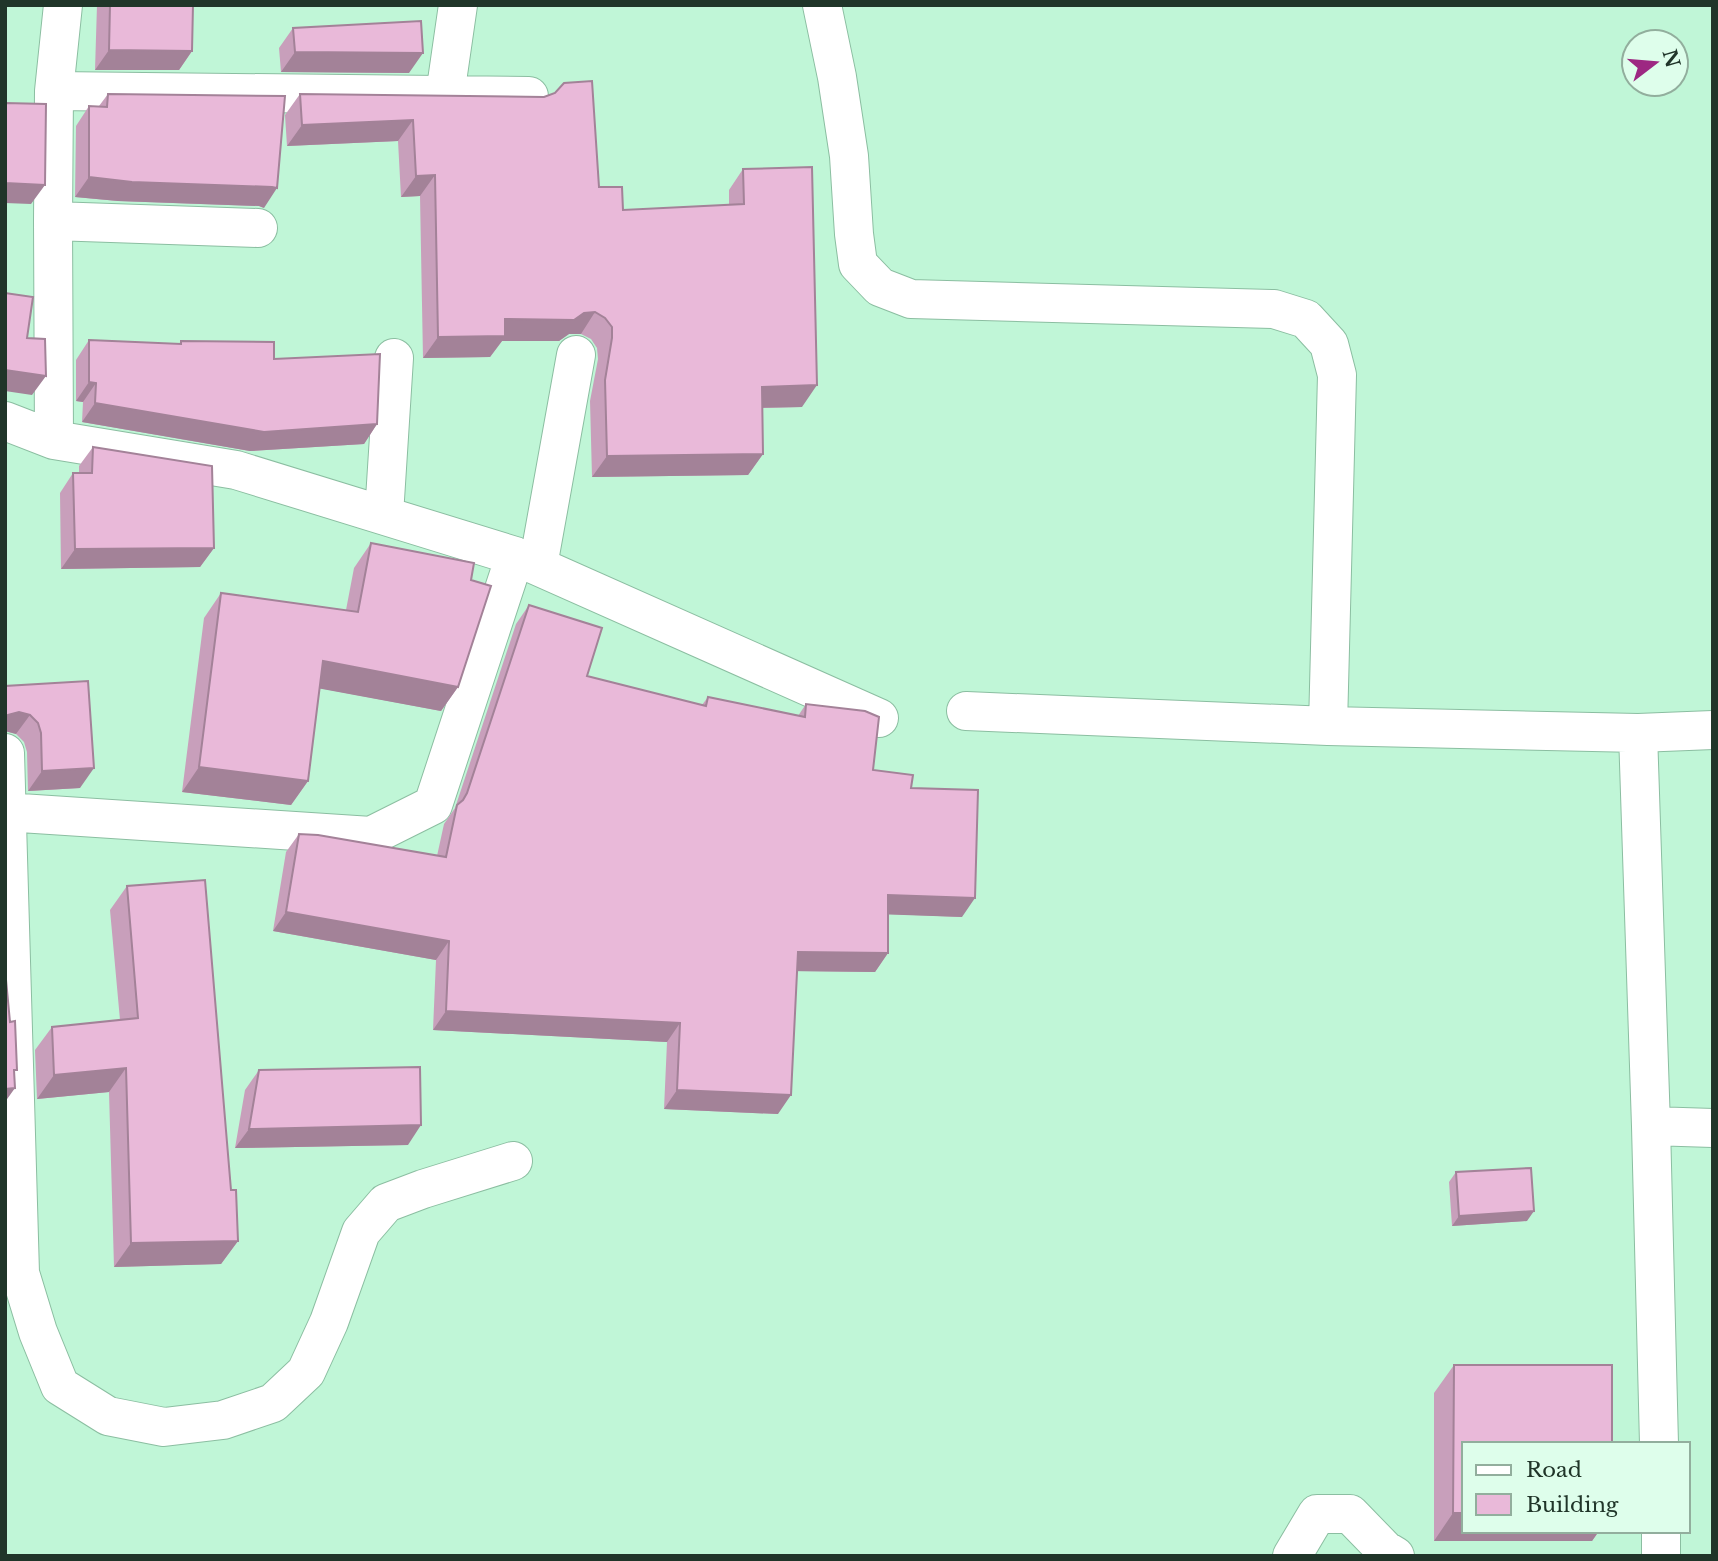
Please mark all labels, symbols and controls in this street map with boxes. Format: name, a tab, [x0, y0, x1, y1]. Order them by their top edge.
north arrow	[1620, 28, 1690, 98]
text: N	[1657, 47, 1684, 70]
legend	[1462, 1442, 1690, 1533]
text: Road	[1526, 1457, 1582, 1483]
text: Building	[1526, 1492, 1619, 1518]

